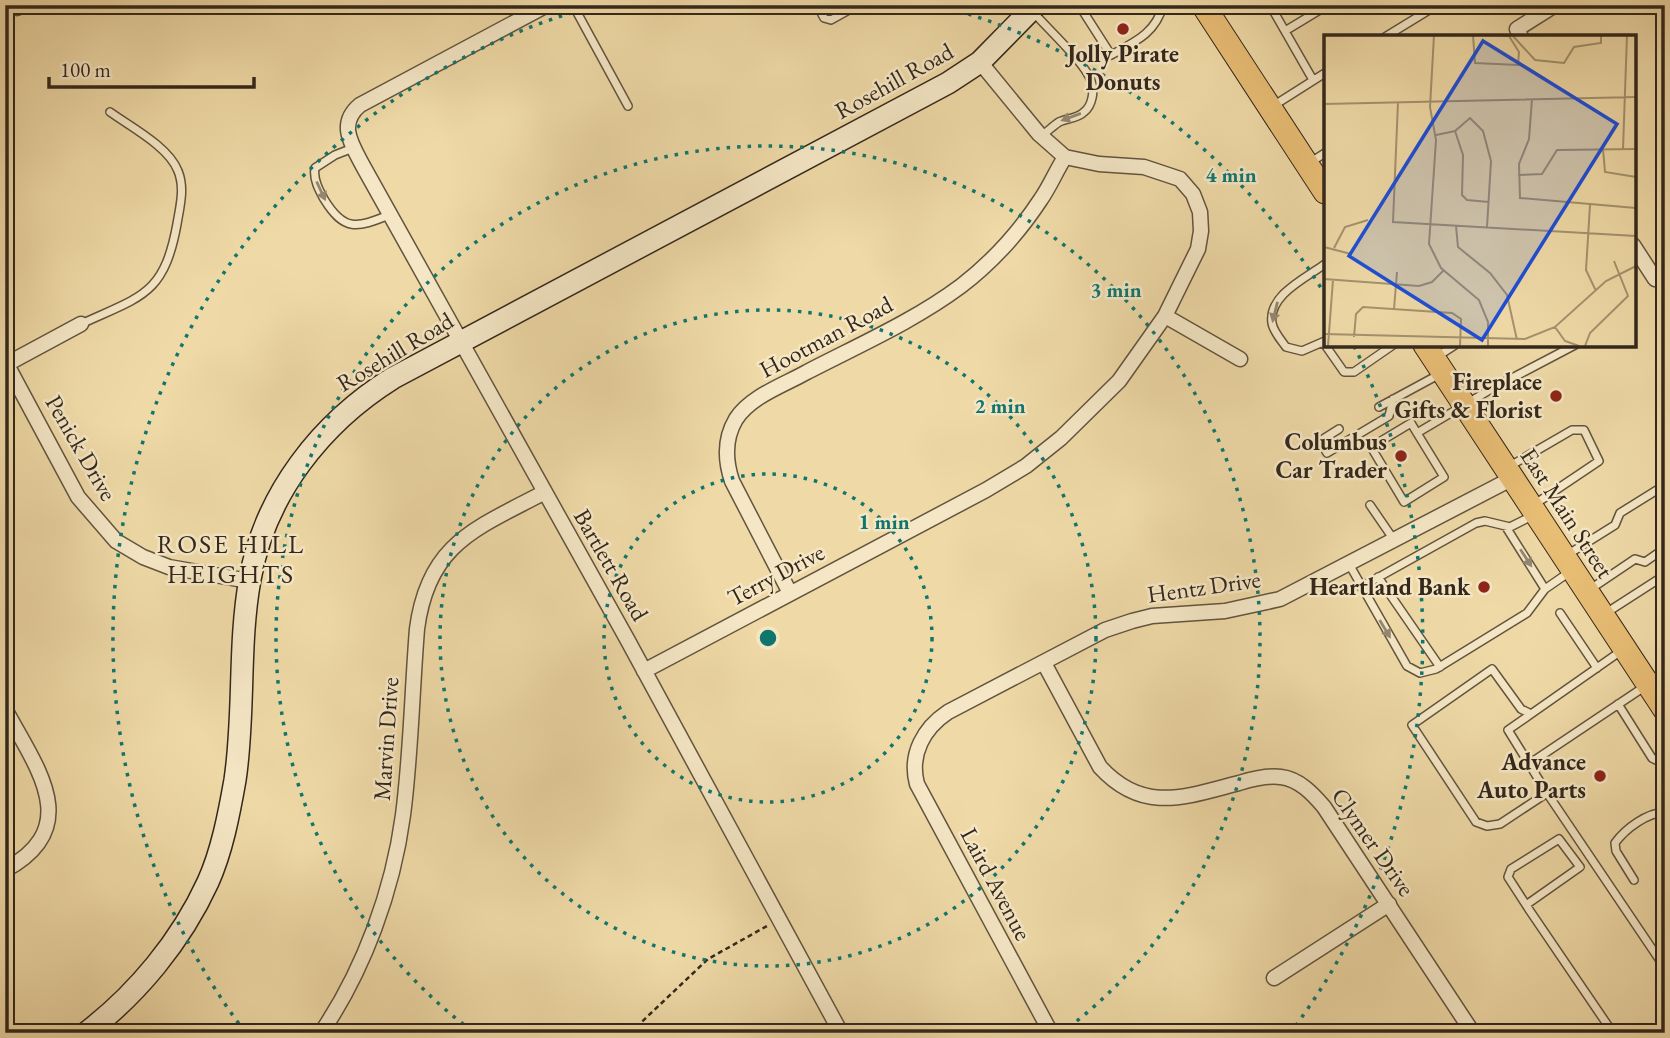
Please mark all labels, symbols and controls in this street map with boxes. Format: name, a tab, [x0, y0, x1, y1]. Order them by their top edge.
marker: Jolly Pirate Donuts	[1115, 21, 1131, 37]
street label: Rosehill Road	[829, 35, 959, 126]
inset map	[1324, 35, 1635, 346]
place label: Jolly Pirate Donuts	[1065, 38, 1179, 97]
scale bar	[49, 46, 254, 90]
text: 100 m	[60, 56, 111, 83]
one-way arrow	[1061, 112, 1082, 123]
text: 4 min	[1205, 161, 1257, 188]
one-way arrow	[315, 181, 327, 201]
text: 3 min	[1090, 276, 1142, 303]
street label: Hootman Road	[754, 288, 899, 385]
one-way arrow	[1269, 301, 1280, 323]
street label: Rosehill Road	[331, 304, 460, 399]
place label: Fireplace Gifts & Florist	[1395, 366, 1542, 425]
marker: Fireplace Gifts & Florist	[1548, 388, 1564, 404]
street label: Penick Drive	[39, 389, 124, 506]
text: 2 min	[974, 392, 1026, 419]
place label: Columbus Car Trader	[1276, 426, 1387, 485]
street label: East Main Street	[1514, 442, 1621, 584]
marker: Columbus Car Trader	[1393, 448, 1409, 464]
street label: Bartlett Road	[567, 503, 656, 627]
text: 1 min	[858, 508, 910, 535]
district label: ROSE HILL HEIGHTS	[157, 527, 305, 591]
street label: Terry Drive	[722, 536, 830, 613]
one-way arrow	[1519, 548, 1532, 568]
street label: Hentz Drive	[1145, 563, 1263, 610]
place label: Heartland Bank	[1309, 571, 1471, 602]
marker: Heartland Bank	[1476, 579, 1492, 595]
one-way arrow	[1379, 620, 1392, 639]
centre of rings	[756, 626, 780, 650]
street label: Marvin Drive	[366, 676, 405, 802]
place label: Advance Auto Parts	[1476, 746, 1586, 805]
marker: Advance Auto Parts	[1592, 768, 1608, 784]
street label: Clymer Drive	[1325, 781, 1422, 902]
street label: Laird Avenue	[954, 822, 1039, 945]

